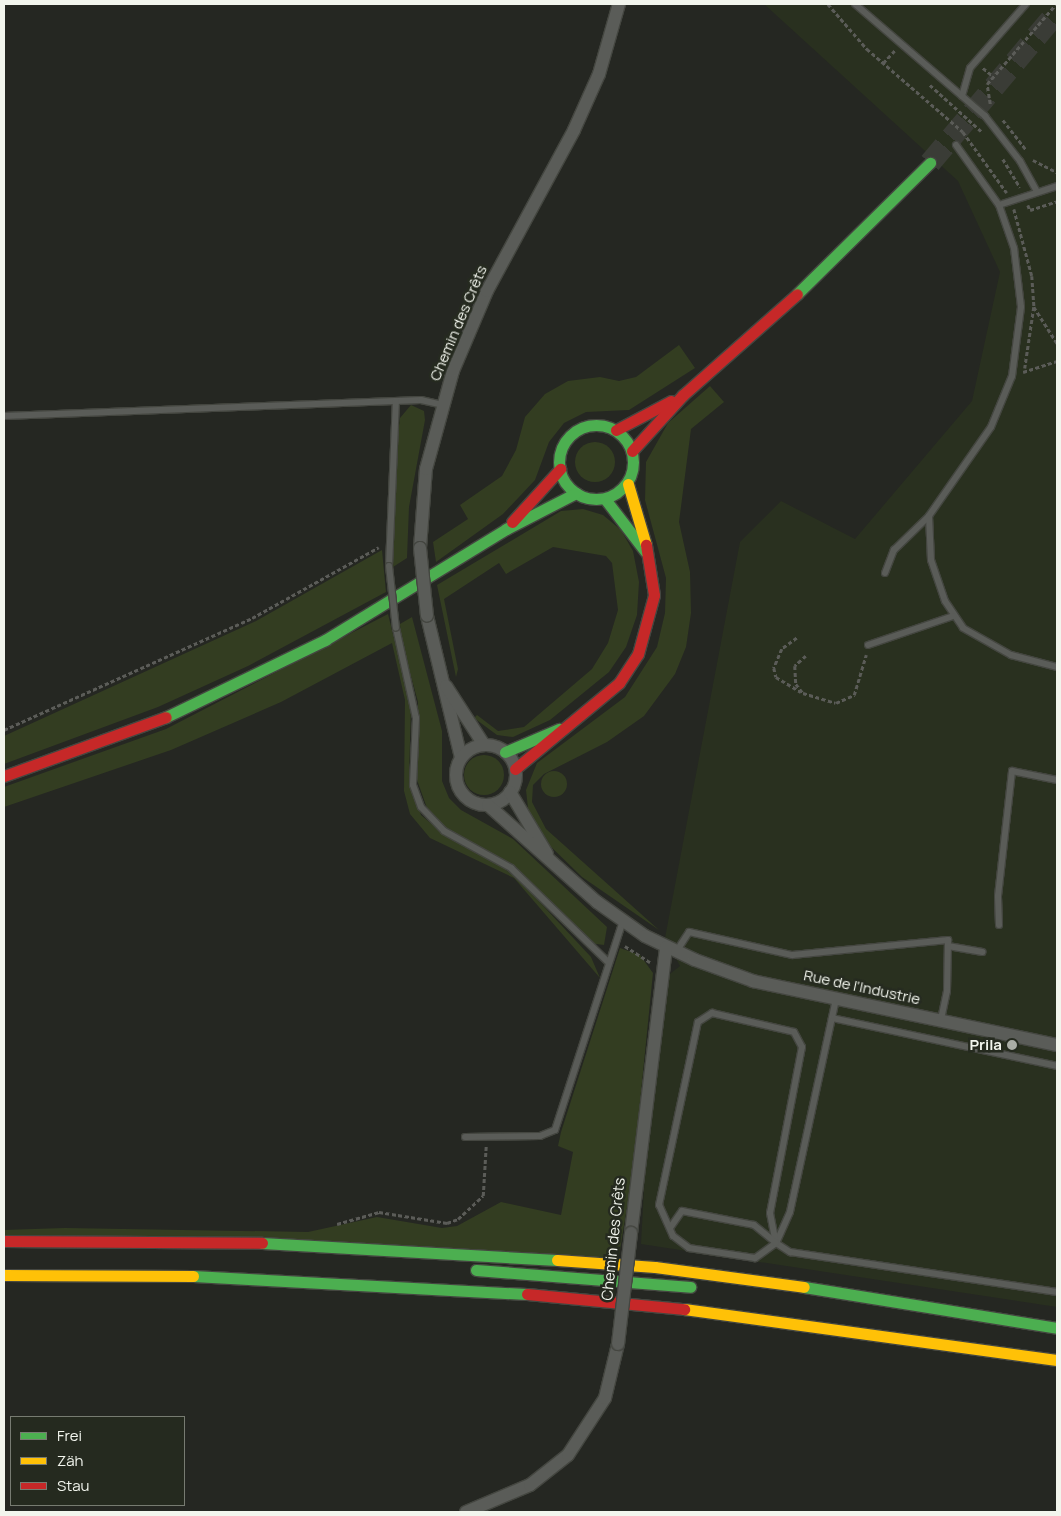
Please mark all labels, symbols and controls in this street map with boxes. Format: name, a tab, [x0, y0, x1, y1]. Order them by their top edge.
street label: Chemin des Crêts	[426, 263, 490, 383]
street label: Rue de l'Industrie	[802, 966, 922, 1008]
place label: Prila	[969, 1036, 1002, 1054]
marker: Prila	[1006, 1039, 1018, 1051]
street label: Chemin des Crêts	[598, 1177, 628, 1301]
legend	[10, 1416, 185, 1506]
text: Frei	[57, 1425, 82, 1446]
text: Zäh	[57, 1450, 83, 1471]
text: Stau	[57, 1475, 90, 1496]

